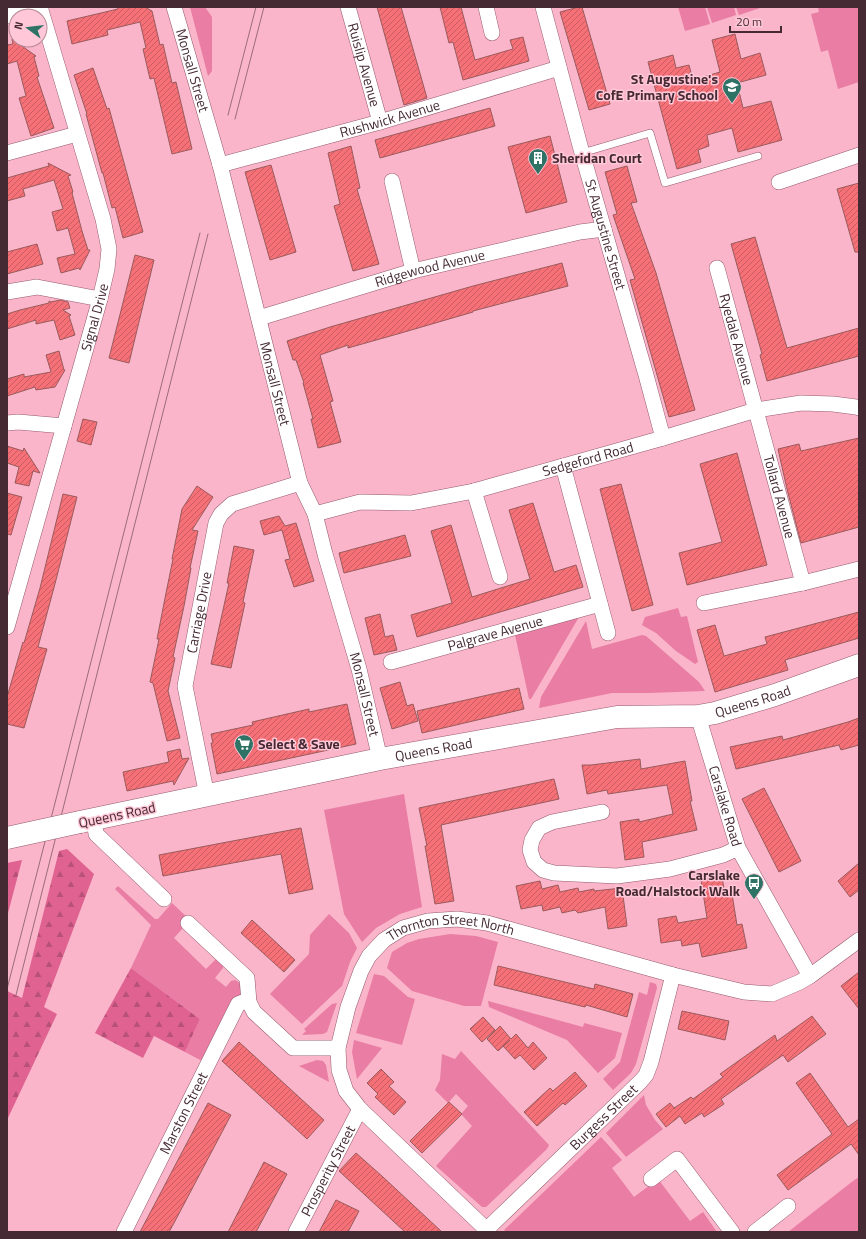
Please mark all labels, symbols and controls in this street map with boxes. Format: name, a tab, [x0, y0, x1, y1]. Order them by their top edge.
north arrow	[8, 8, 48, 48]
scale bar	[730, 8, 781, 34]
text: 20 m	[736, 12, 762, 31]
text: N	[10, 20, 27, 31]
street label: Ruislip Avenue	[343, 20, 386, 109]
street label: Monsall Street	[171, 26, 215, 114]
place label: St Augustine's CofE Primary School	[596, 68, 718, 105]
school or university icon: St Augustine's CofE Primary School	[721, 76, 743, 104]
street label: Rushwick Avenue	[337, 94, 442, 142]
building icon: Sheridan Court	[527, 147, 549, 175]
place label: Sheridan Court	[552, 147, 642, 168]
street label: St Augustine Street	[580, 177, 632, 292]
street label: Ridgewood Avenue	[372, 244, 487, 292]
street label: Signal Drive	[75, 281, 113, 353]
street label: Ryedale Avenue	[714, 291, 759, 387]
street label: Monsall Street	[255, 339, 296, 428]
street label: Sedgeford Road	[540, 436, 636, 481]
street label: Tollard Avenue	[758, 452, 801, 541]
street label: Carriage Drive	[180, 570, 217, 655]
street label: Palgrave Avenue	[445, 609, 545, 656]
street label: Monsall Street	[345, 650, 385, 738]
street label: Queens Road	[712, 679, 793, 722]
street label: Queens Road	[393, 732, 474, 766]
supermarket icon: Select & Save	[233, 733, 255, 761]
place label: Select & Save	[258, 733, 340, 754]
street label: Carslake Road	[704, 763, 748, 849]
street label: Queens Road	[76, 796, 157, 833]
place label: Carslake Road/Halstock Walk	[616, 864, 741, 901]
bus stop icon: Carslake Road/Halstock Walk	[743, 872, 765, 900]
street label: Thornton Street North	[382, 908, 517, 946]
street label: Marston Street	[154, 1068, 212, 1157]
street label: Burgess Street	[564, 1079, 642, 1155]
street label: Prosperity Street	[295, 1121, 360, 1220]

